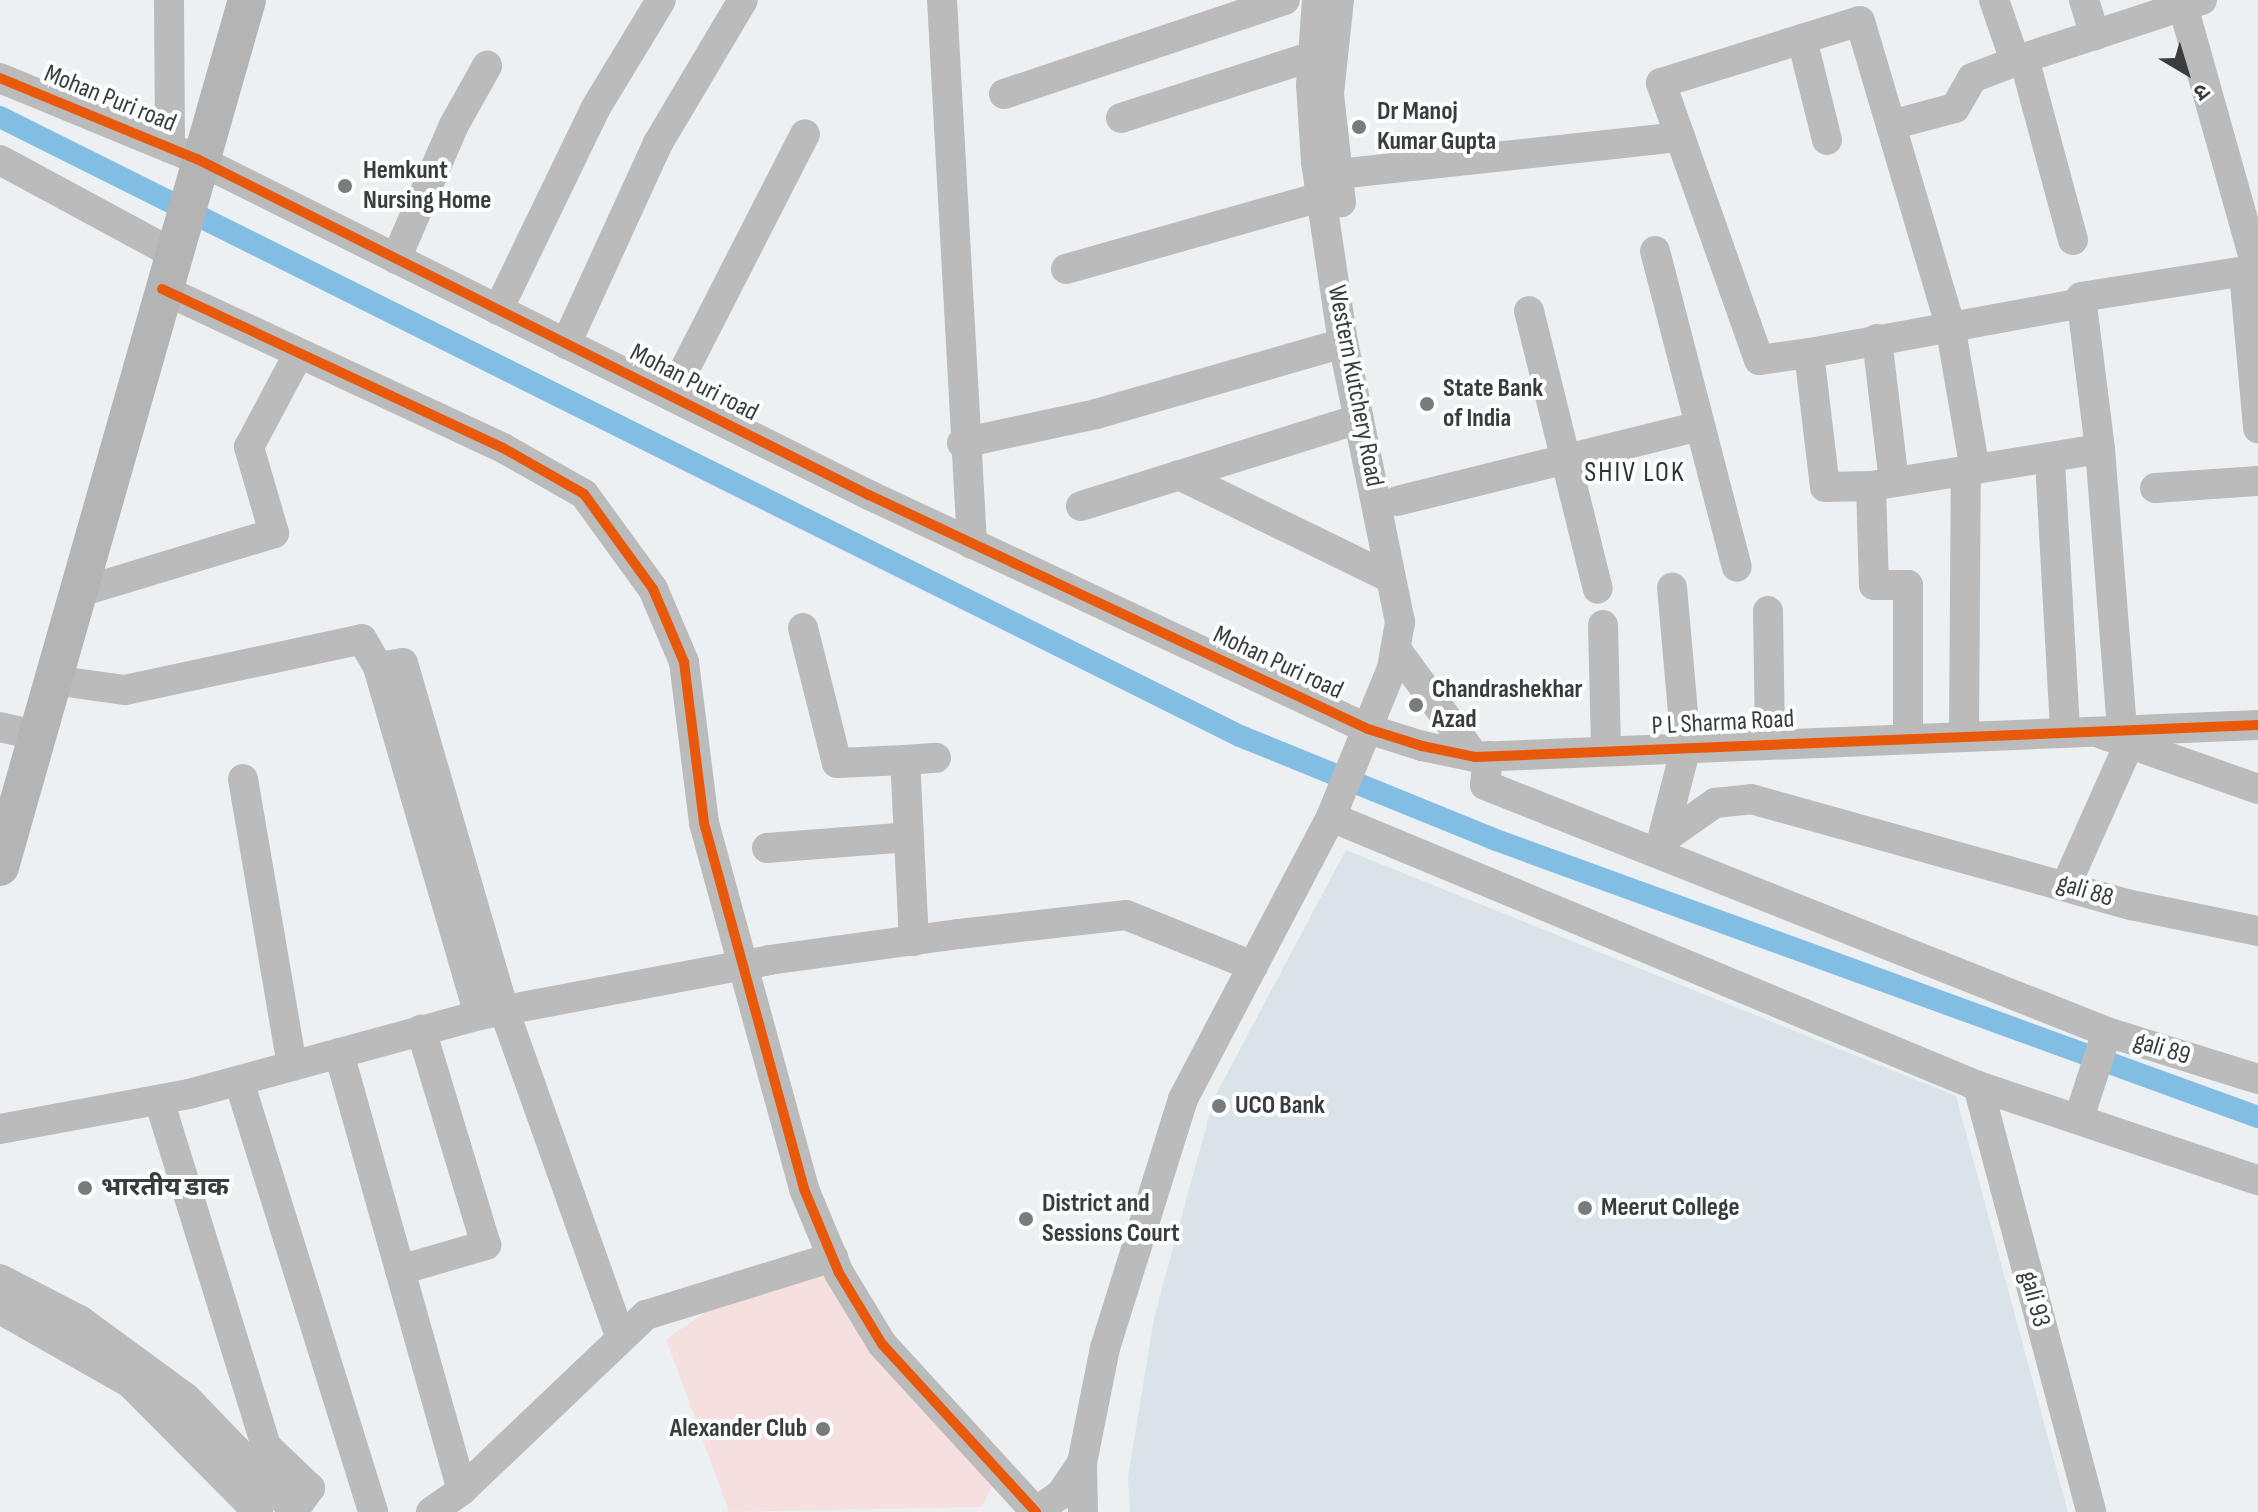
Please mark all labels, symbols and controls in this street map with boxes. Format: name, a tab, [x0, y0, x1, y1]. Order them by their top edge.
north arrow	[2146, 32, 2226, 112]
street label: Mohan Puri road	[39, 58, 181, 140]
text: उ	[2188, 77, 2214, 106]
place label: Dr Manoj Kumar Gupta	[1377, 96, 1496, 158]
marker: Dr Manoj Kumar Gupta	[1348, 116, 1370, 138]
place label: Hemkunt Nursing Home	[363, 155, 491, 216]
marker: Hemkunt Nursing Home	[334, 175, 356, 197]
street label: Western Kutchery Road	[1320, 283, 1390, 489]
street label: Mohan Puri road	[625, 337, 763, 429]
place label: State Bank of India	[1443, 373, 1543, 434]
marker: State Bank of India	[1418, 395, 1436, 413]
district label: SHIV LOK	[1584, 456, 1686, 490]
street label: Mohan Puri road	[1208, 619, 1348, 707]
place label: Chandrashekhar Azad	[1432, 674, 1583, 736]
marker: Chandrashekhar Azad	[1407, 696, 1425, 714]
street label: P L Sharma Road	[1651, 704, 1795, 742]
street label: gali 88	[2053, 868, 2117, 914]
street label: gali 89	[2130, 1026, 2194, 1072]
place label: UCO Bank	[1235, 1090, 1325, 1122]
marker: UCO Bank	[1210, 1097, 1228, 1115]
place label: भारतीय डाक	[101, 1172, 229, 1204]
marker: भारतीय डाक	[76, 1179, 94, 1197]
place label: District and Sessions Court	[1042, 1188, 1180, 1250]
place label: Meerut College	[1601, 1192, 1740, 1224]
marker: Meerut College	[1576, 1199, 1594, 1217]
marker: District and Sessions Court	[1017, 1210, 1035, 1228]
street label: gali 93	[2012, 1268, 2056, 1330]
place label: Alexander Club	[670, 1413, 807, 1445]
marker: Alexander Club	[814, 1420, 832, 1438]

